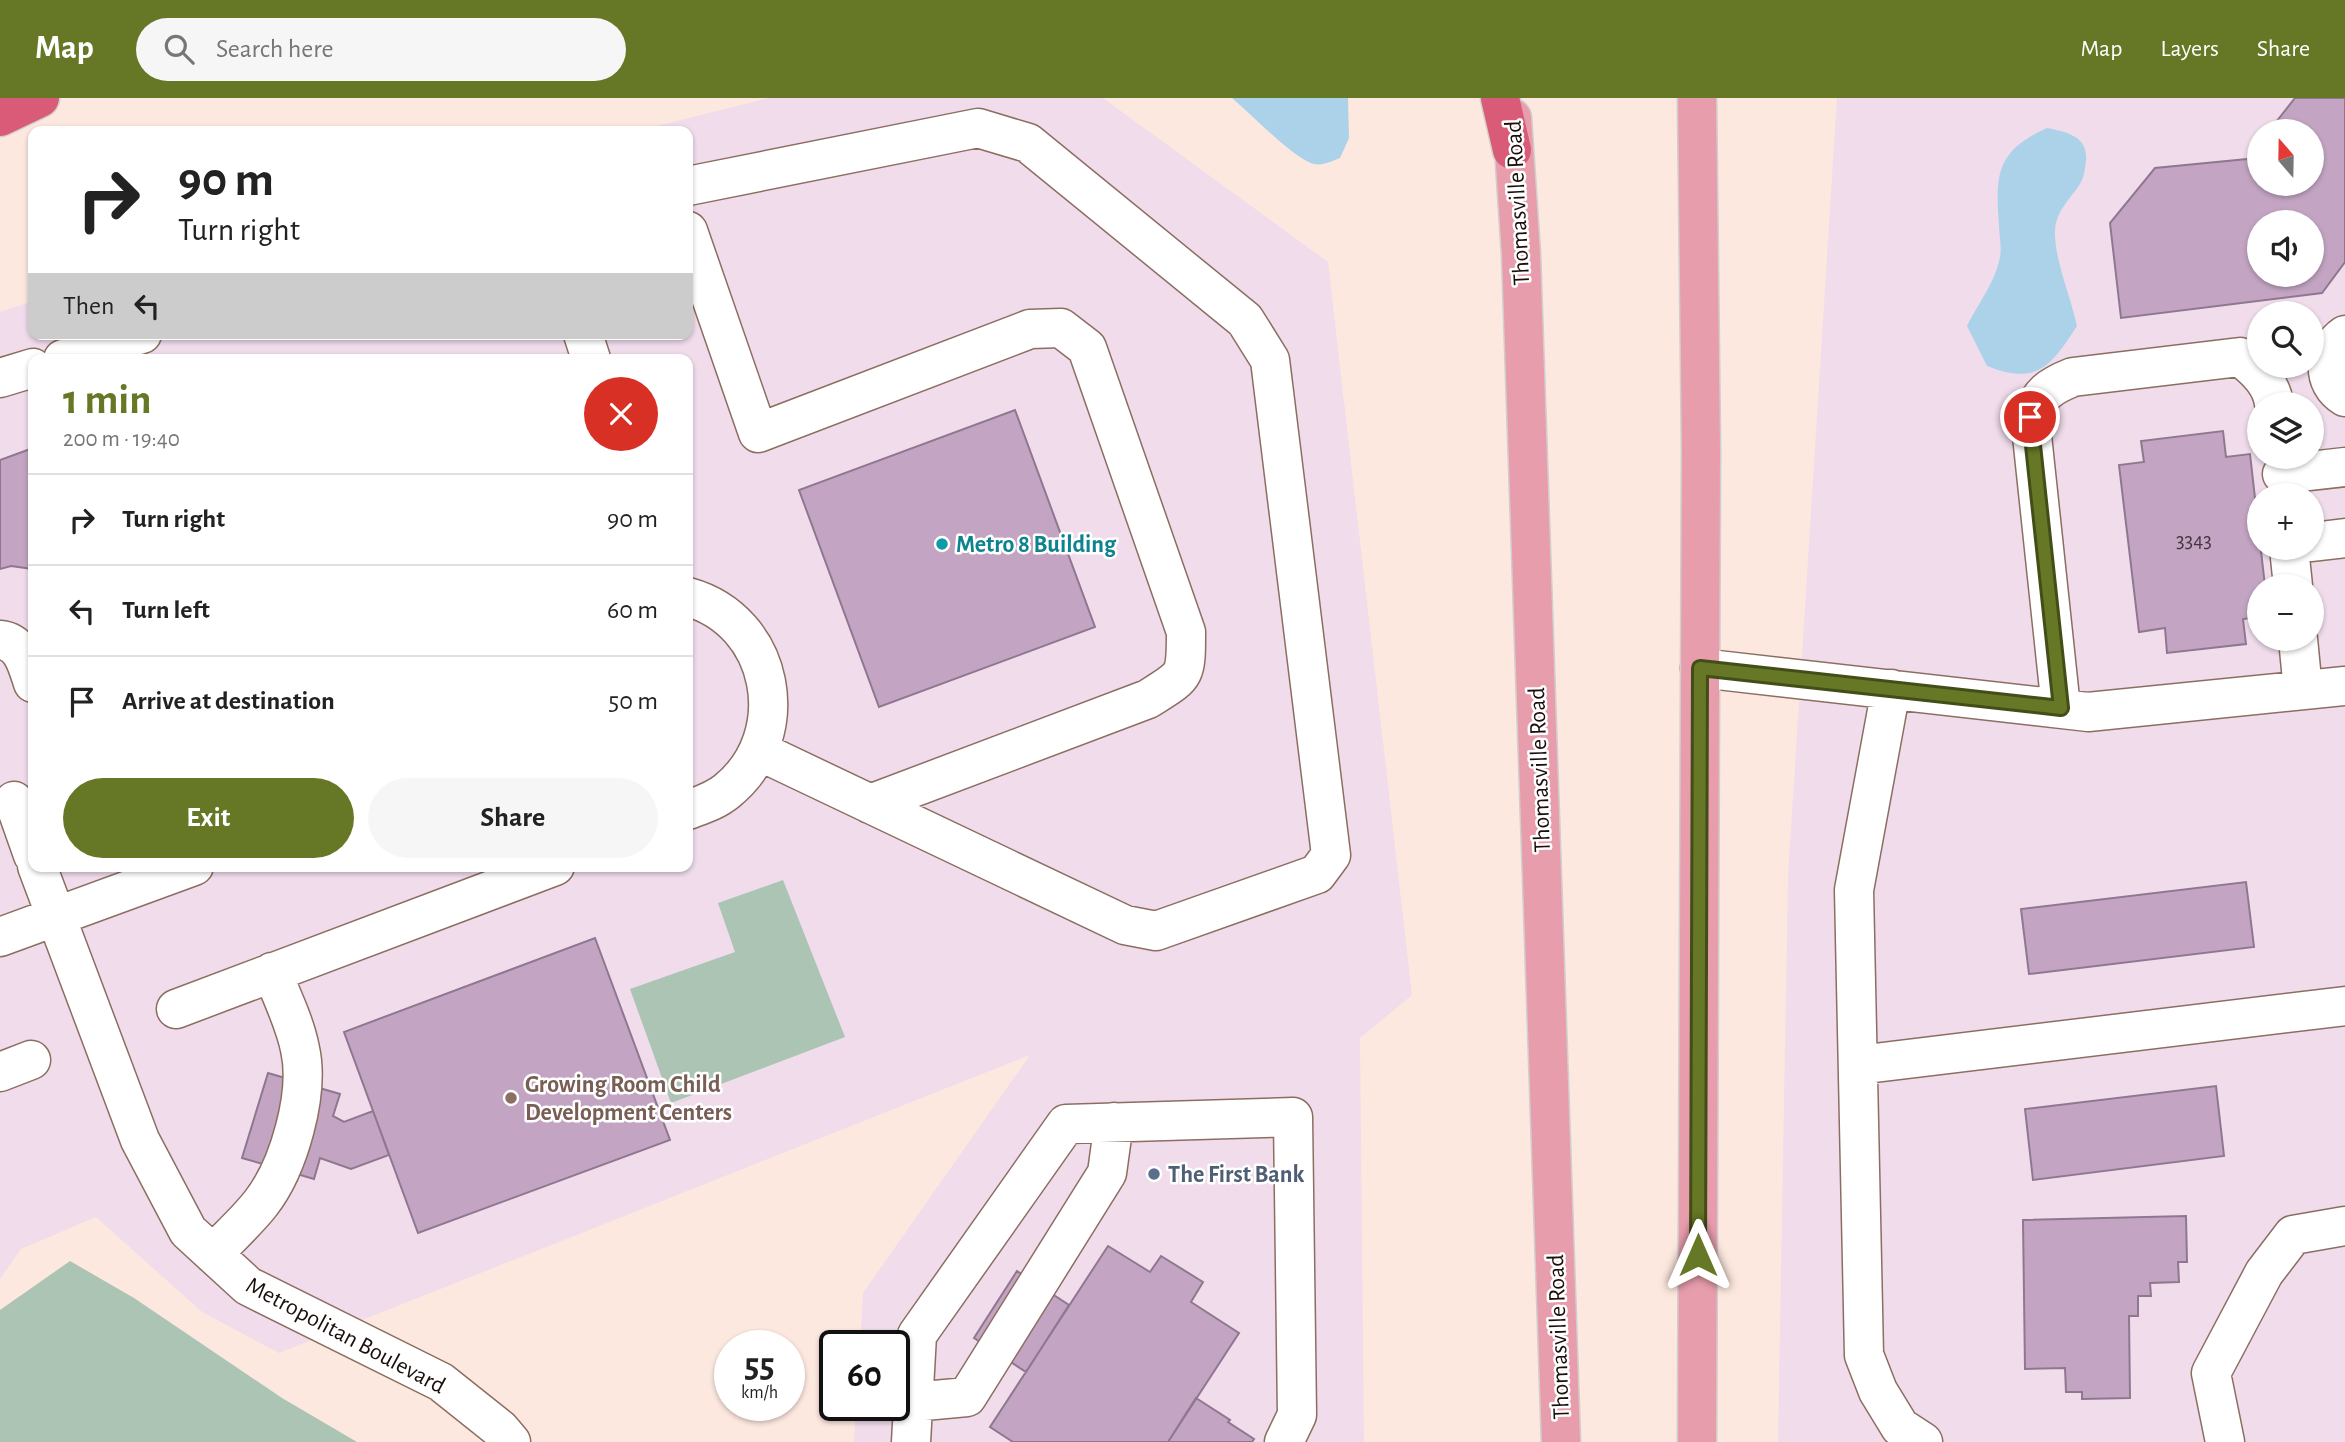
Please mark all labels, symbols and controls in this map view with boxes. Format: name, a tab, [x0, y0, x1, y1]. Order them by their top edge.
search box	[136, 18, 626, 81]
icon: search	[160, 30, 198, 68]
text: Map	[35, 32, 94, 65]
text: Search here	[216, 36, 334, 62]
text: Map	[2080, 37, 2122, 61]
text: Layers	[2160, 37, 2219, 61]
text: Share	[2257, 37, 2310, 61]
north arrow	[2247, 119, 2324, 196]
map controls	[2247, 119, 2324, 651]
street label: Thomasville Road	[1502, 120, 1534, 286]
icon: right	[63, 154, 154, 245]
text: 90 m	[178, 156, 274, 205]
button: sound	[2247, 210, 2324, 287]
text: Turn right	[178, 214, 300, 246]
icon: left	[128, 287, 166, 325]
text: Then	[63, 293, 114, 319]
button: search	[2247, 301, 2324, 378]
button: close	[584, 377, 658, 451]
text: 1 min	[63, 379, 152, 421]
pin	[2000, 387, 2060, 447]
button: layers	[2247, 392, 2324, 469]
icon: arrive	[2011, 398, 2049, 436]
text: 200 m · 19:40	[63, 428, 180, 451]
button: +	[2247, 483, 2324, 560]
icon: right	[63, 501, 101, 539]
text: Turn right	[122, 506, 225, 532]
text: 90 m	[607, 506, 658, 532]
house number: 3343	[2176, 530, 2212, 551]
place label: Metro 8 Building	[956, 533, 1117, 557]
marker: Metro 8 Building	[934, 536, 950, 552]
button: −	[2247, 574, 2324, 651]
icon: left	[63, 592, 101, 630]
text: Turn left	[122, 597, 210, 623]
text: 60 m	[607, 597, 658, 623]
icon: arrive	[63, 683, 101, 721]
street label: Thomasville Road	[1525, 687, 1555, 853]
text: Arrive at destination	[122, 688, 335, 714]
text: 50 m	[608, 688, 658, 714]
button: Exit	[63, 778, 354, 858]
button: Share	[368, 778, 658, 858]
place label: Growing Room Child Development Centers	[525, 1073, 732, 1125]
marker: Growing Room Child Development Centers	[503, 1090, 519, 1106]
place label: The First Bank	[1168, 1163, 1304, 1187]
marker: The First Bank	[1146, 1166, 1162, 1182]
position arrow	[1661, 1218, 1735, 1292]
street label: Thomasville Road	[1544, 1254, 1574, 1420]
street label: Metropolitan Boulevard	[242, 1273, 449, 1399]
speed limit sign: 60	[819, 1330, 910, 1421]
text: 55	[744, 1349, 775, 1384]
text: km/h	[741, 1384, 778, 1402]

